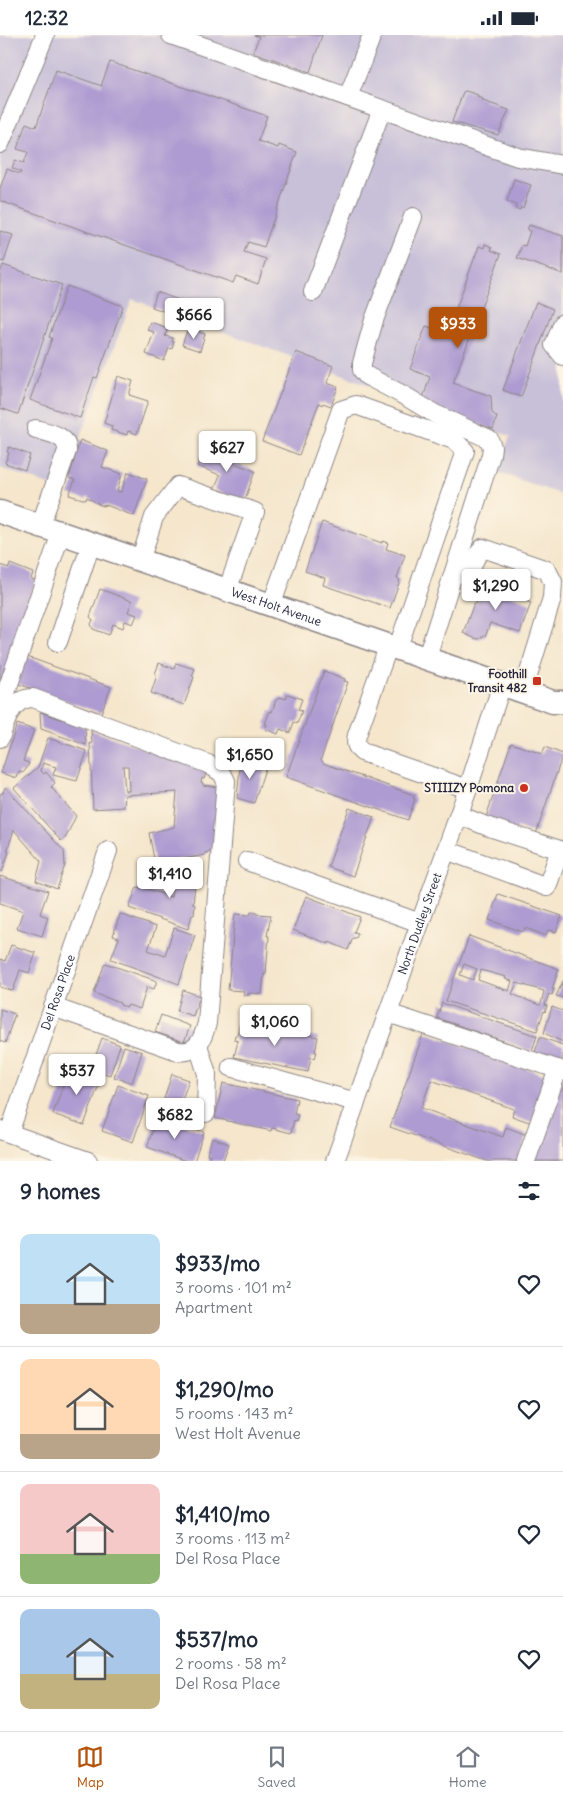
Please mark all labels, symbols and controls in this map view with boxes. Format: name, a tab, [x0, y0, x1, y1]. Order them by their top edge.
text: 12:32	[25, 6, 68, 30]
pin: $666	[164, 297, 224, 340]
text: $666	[176, 304, 212, 324]
pin: $933	[428, 307, 488, 349]
text: $933	[440, 313, 476, 333]
pin: $627	[197, 431, 257, 473]
text: $627	[210, 437, 244, 457]
pin: $1,290	[455, 569, 537, 611]
text: $1,290	[473, 575, 519, 595]
street label: West Holt Avenue	[229, 584, 323, 629]
place label: Foothill Transit 482	[468, 666, 527, 695]
marker: Foothill Transit 482	[531, 675, 543, 687]
pin: $1,650	[209, 737, 291, 780]
text: $1,650	[226, 744, 274, 764]
place label: STIIIZY Pomona	[424, 780, 514, 795]
marker: STIIIZY Pomona	[518, 782, 530, 794]
pin: $1,410	[129, 857, 211, 899]
text: $1,410	[148, 863, 192, 883]
street label: North Dudley Street	[394, 871, 444, 977]
street label: Del Rosa Place	[38, 952, 78, 1032]
pin: $1,060	[234, 1005, 316, 1047]
text: $1,060	[251, 1011, 299, 1031]
pin: $537	[47, 1053, 107, 1096]
text: $537	[60, 1060, 95, 1080]
pin: $682	[145, 1097, 205, 1140]
text: $682	[157, 1104, 193, 1124]
icon: filters	[515, 1177, 543, 1205]
text: 9 homes	[20, 1178, 100, 1205]
text: $933/mo	[175, 1250, 260, 1277]
icon: home	[60, 1254, 120, 1314]
icon: heart	[515, 1270, 543, 1298]
text: 3 rooms · 101 m²	[175, 1277, 292, 1297]
text: Apartment	[175, 1297, 253, 1317]
text: $1,290/mo	[175, 1376, 274, 1403]
icon: home	[60, 1379, 120, 1439]
icon: heart	[515, 1395, 543, 1423]
text: 5 rooms · 143 m²	[175, 1403, 293, 1423]
text: West Holt Avenue	[175, 1423, 301, 1443]
text: $1,410/mo	[175, 1501, 270, 1528]
icon: home	[60, 1504, 120, 1564]
icon: heart	[515, 1520, 543, 1548]
text: 3 rooms · 113 m²	[175, 1528, 290, 1548]
text: Del Rosa Place	[175, 1548, 280, 1568]
text: $537/mo	[175, 1626, 258, 1653]
icon: home	[60, 1629, 120, 1689]
icon: heart	[515, 1645, 543, 1673]
text: 2 rooms · 58 m²	[175, 1653, 287, 1673]
text: Del Rosa Place	[175, 1673, 280, 1693]
tab: Map	[76, 1743, 104, 1791]
tab: Saved	[257, 1743, 296, 1791]
tab: Home	[449, 1743, 486, 1791]

